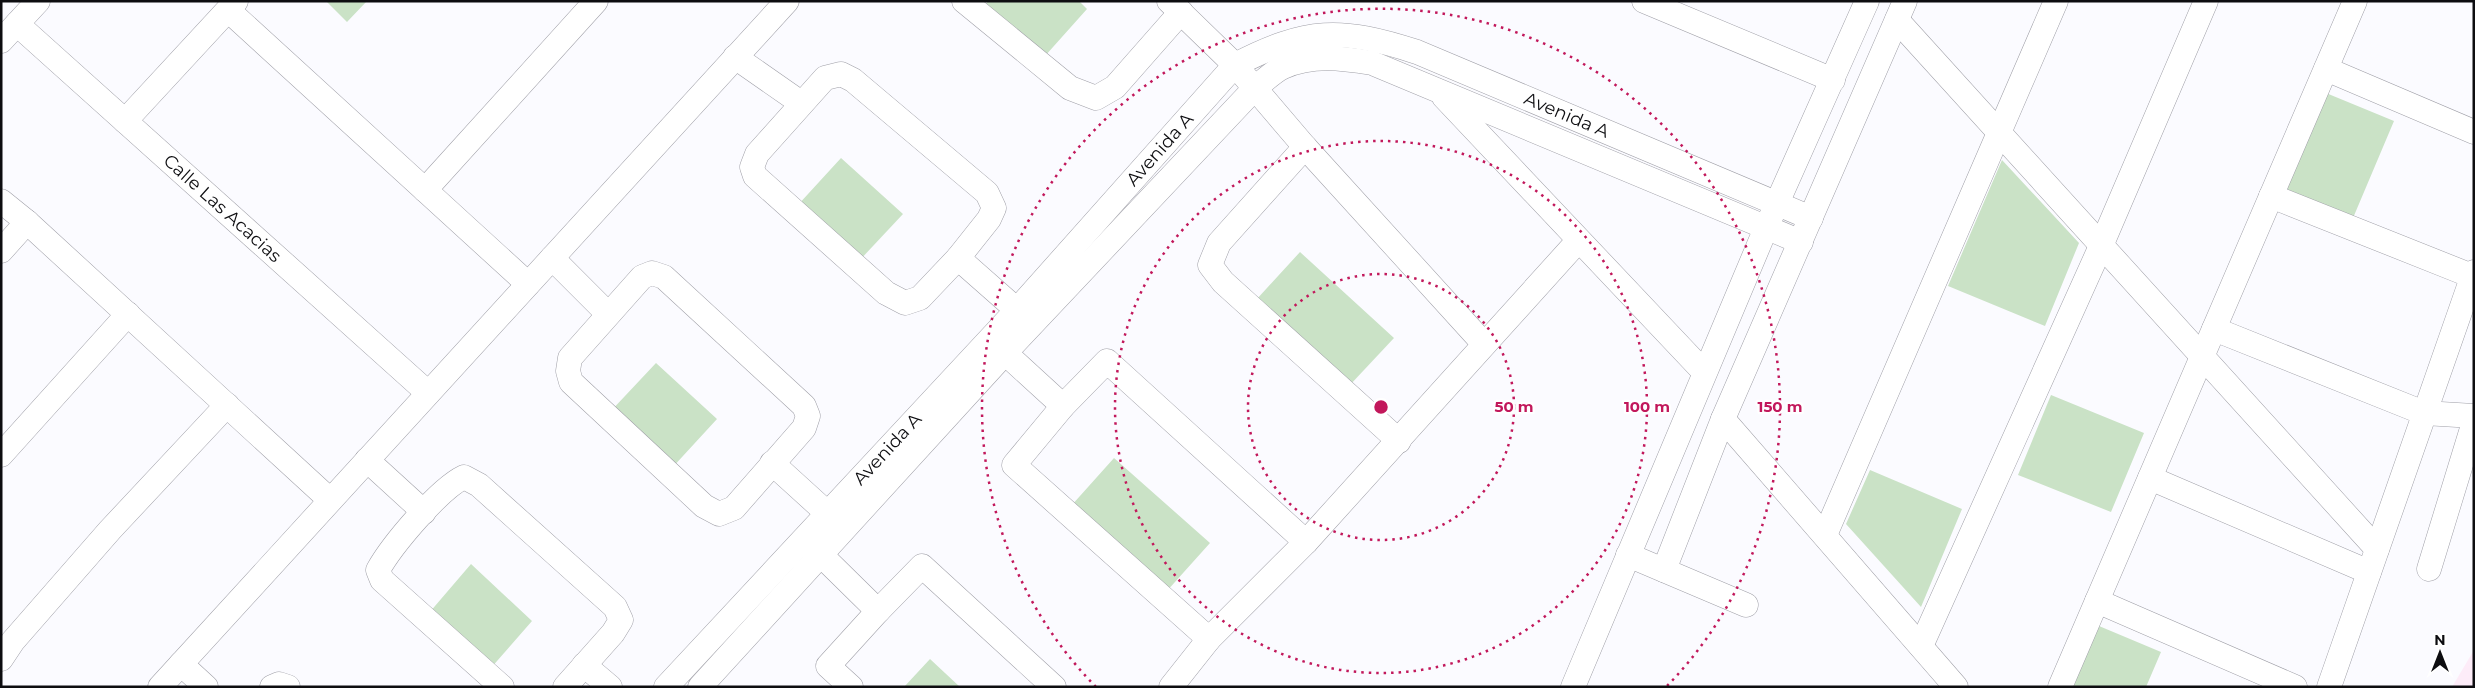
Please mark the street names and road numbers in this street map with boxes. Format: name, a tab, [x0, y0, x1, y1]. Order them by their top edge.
street label: Avenida A	[1521, 87, 1613, 143]
street label: Avenida A	[1122, 108, 1198, 190]
street label: Calle Las Acacias	[159, 150, 286, 267]
street label: Avenida A	[849, 409, 926, 490]

